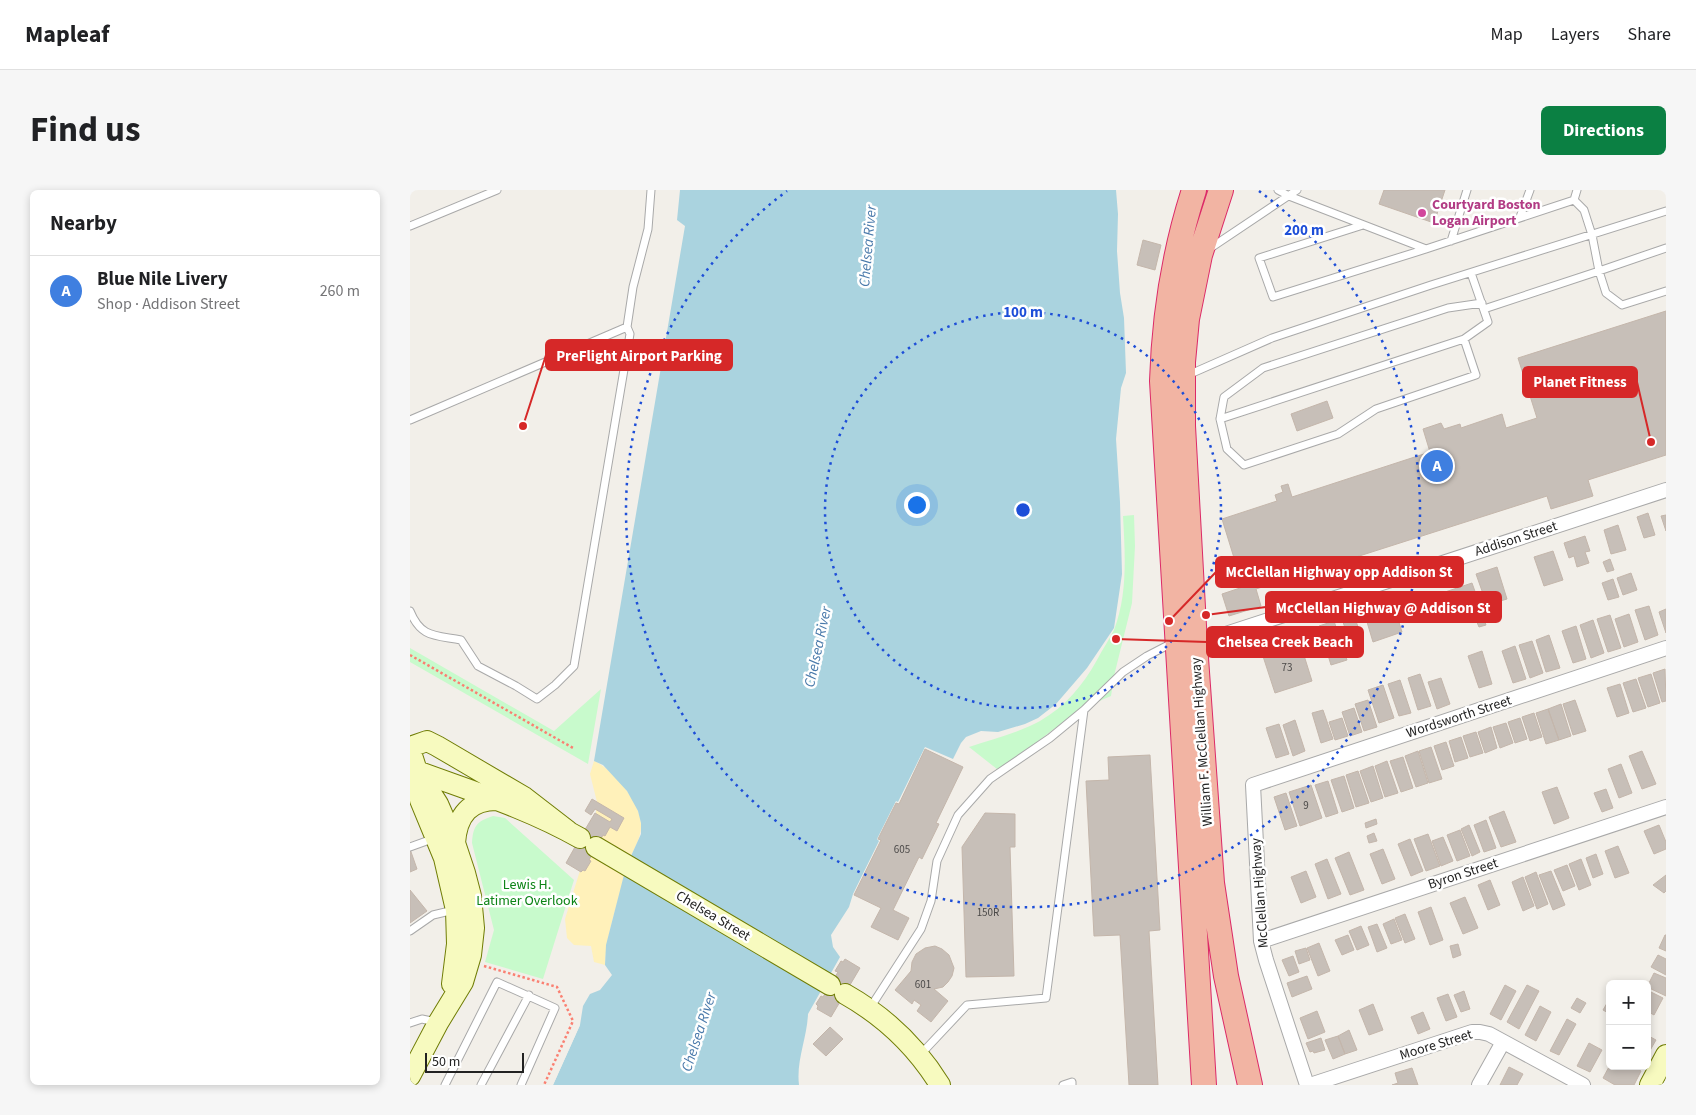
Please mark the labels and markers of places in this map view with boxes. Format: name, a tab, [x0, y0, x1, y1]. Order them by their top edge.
place label: Courtyard Boston Logan Airport	[1432, 195, 1540, 231]
marker: Courtyard Boston Logan Airport	[1416, 207, 1428, 219]
callout: PreFlight Airport Parking	[546, 340, 732, 370]
callout: Planet Fitness	[1523, 367, 1637, 397]
pin: A	[1421, 447, 1453, 485]
centre of rings	[1014, 501, 1032, 519]
callout: McClellan Highway opp Addison St	[1216, 557, 1463, 587]
callout: McClellan Highway @ Addison St	[1266, 592, 1501, 622]
callout: Chelsea Creek Beach	[1207, 627, 1363, 657]

